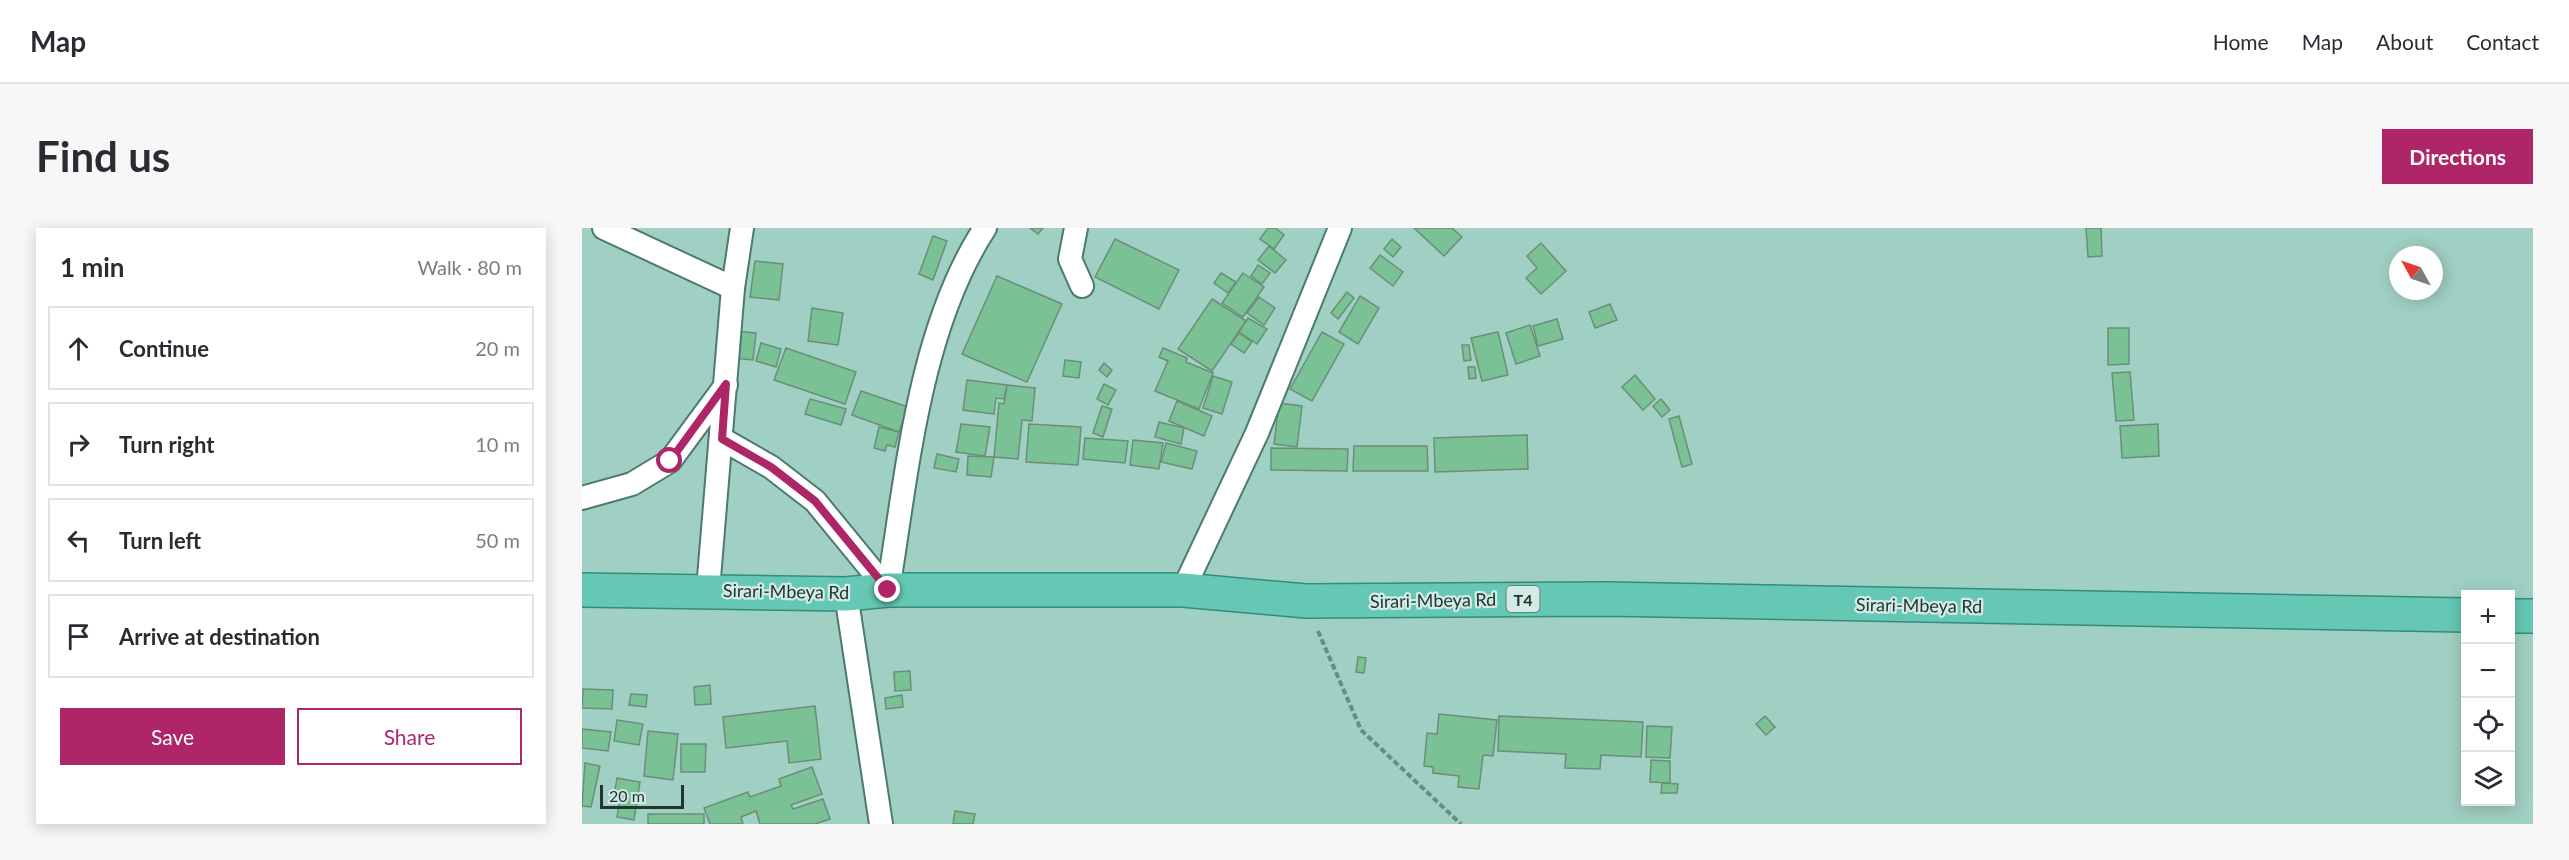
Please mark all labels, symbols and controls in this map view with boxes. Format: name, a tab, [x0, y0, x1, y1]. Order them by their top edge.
text: Map	[30, 24, 86, 58]
text: Home	[2213, 29, 2269, 54]
text: Map	[2302, 29, 2343, 54]
text: About	[2376, 29, 2433, 54]
text: Contact	[2466, 29, 2539, 54]
button: Directions	[2382, 129, 2533, 184]
text: Find us	[36, 131, 170, 181]
north arrow	[2389, 246, 2443, 300]
text: 1 min	[60, 251, 124, 283]
text: Walk · 80 m	[417, 255, 522, 279]
icon: ahead	[62, 332, 95, 365]
text: Continue	[119, 335, 209, 362]
text: 20 m	[475, 336, 520, 360]
icon: right	[62, 428, 95, 461]
text: Turn right	[119, 431, 214, 458]
text: 10 m	[475, 432, 520, 456]
route start	[656, 447, 682, 473]
icon: left	[62, 524, 95, 557]
text: Turn left	[119, 527, 201, 554]
text: 50 m	[475, 528, 520, 552]
route end	[874, 576, 900, 602]
street label: Sirari-Mbeya Rd	[723, 579, 849, 603]
road number: T4	[1506, 586, 1540, 612]
street label: Sirari-Mbeya Rd	[1370, 588, 1496, 612]
map controls	[2461, 590, 2515, 806]
button: +	[2461, 590, 2515, 644]
street label: Sirari-Mbeya Rd	[1856, 593, 1982, 617]
icon: arrive	[62, 620, 95, 653]
text: Arrive at destination	[119, 623, 320, 650]
button: −	[2461, 644, 2515, 698]
button: locate	[2461, 698, 2515, 752]
button: Save	[60, 708, 285, 765]
button: Share	[297, 708, 522, 765]
button: layers	[2461, 752, 2515, 806]
scale bar	[600, 782, 684, 810]
text: 20 m	[609, 786, 645, 805]

